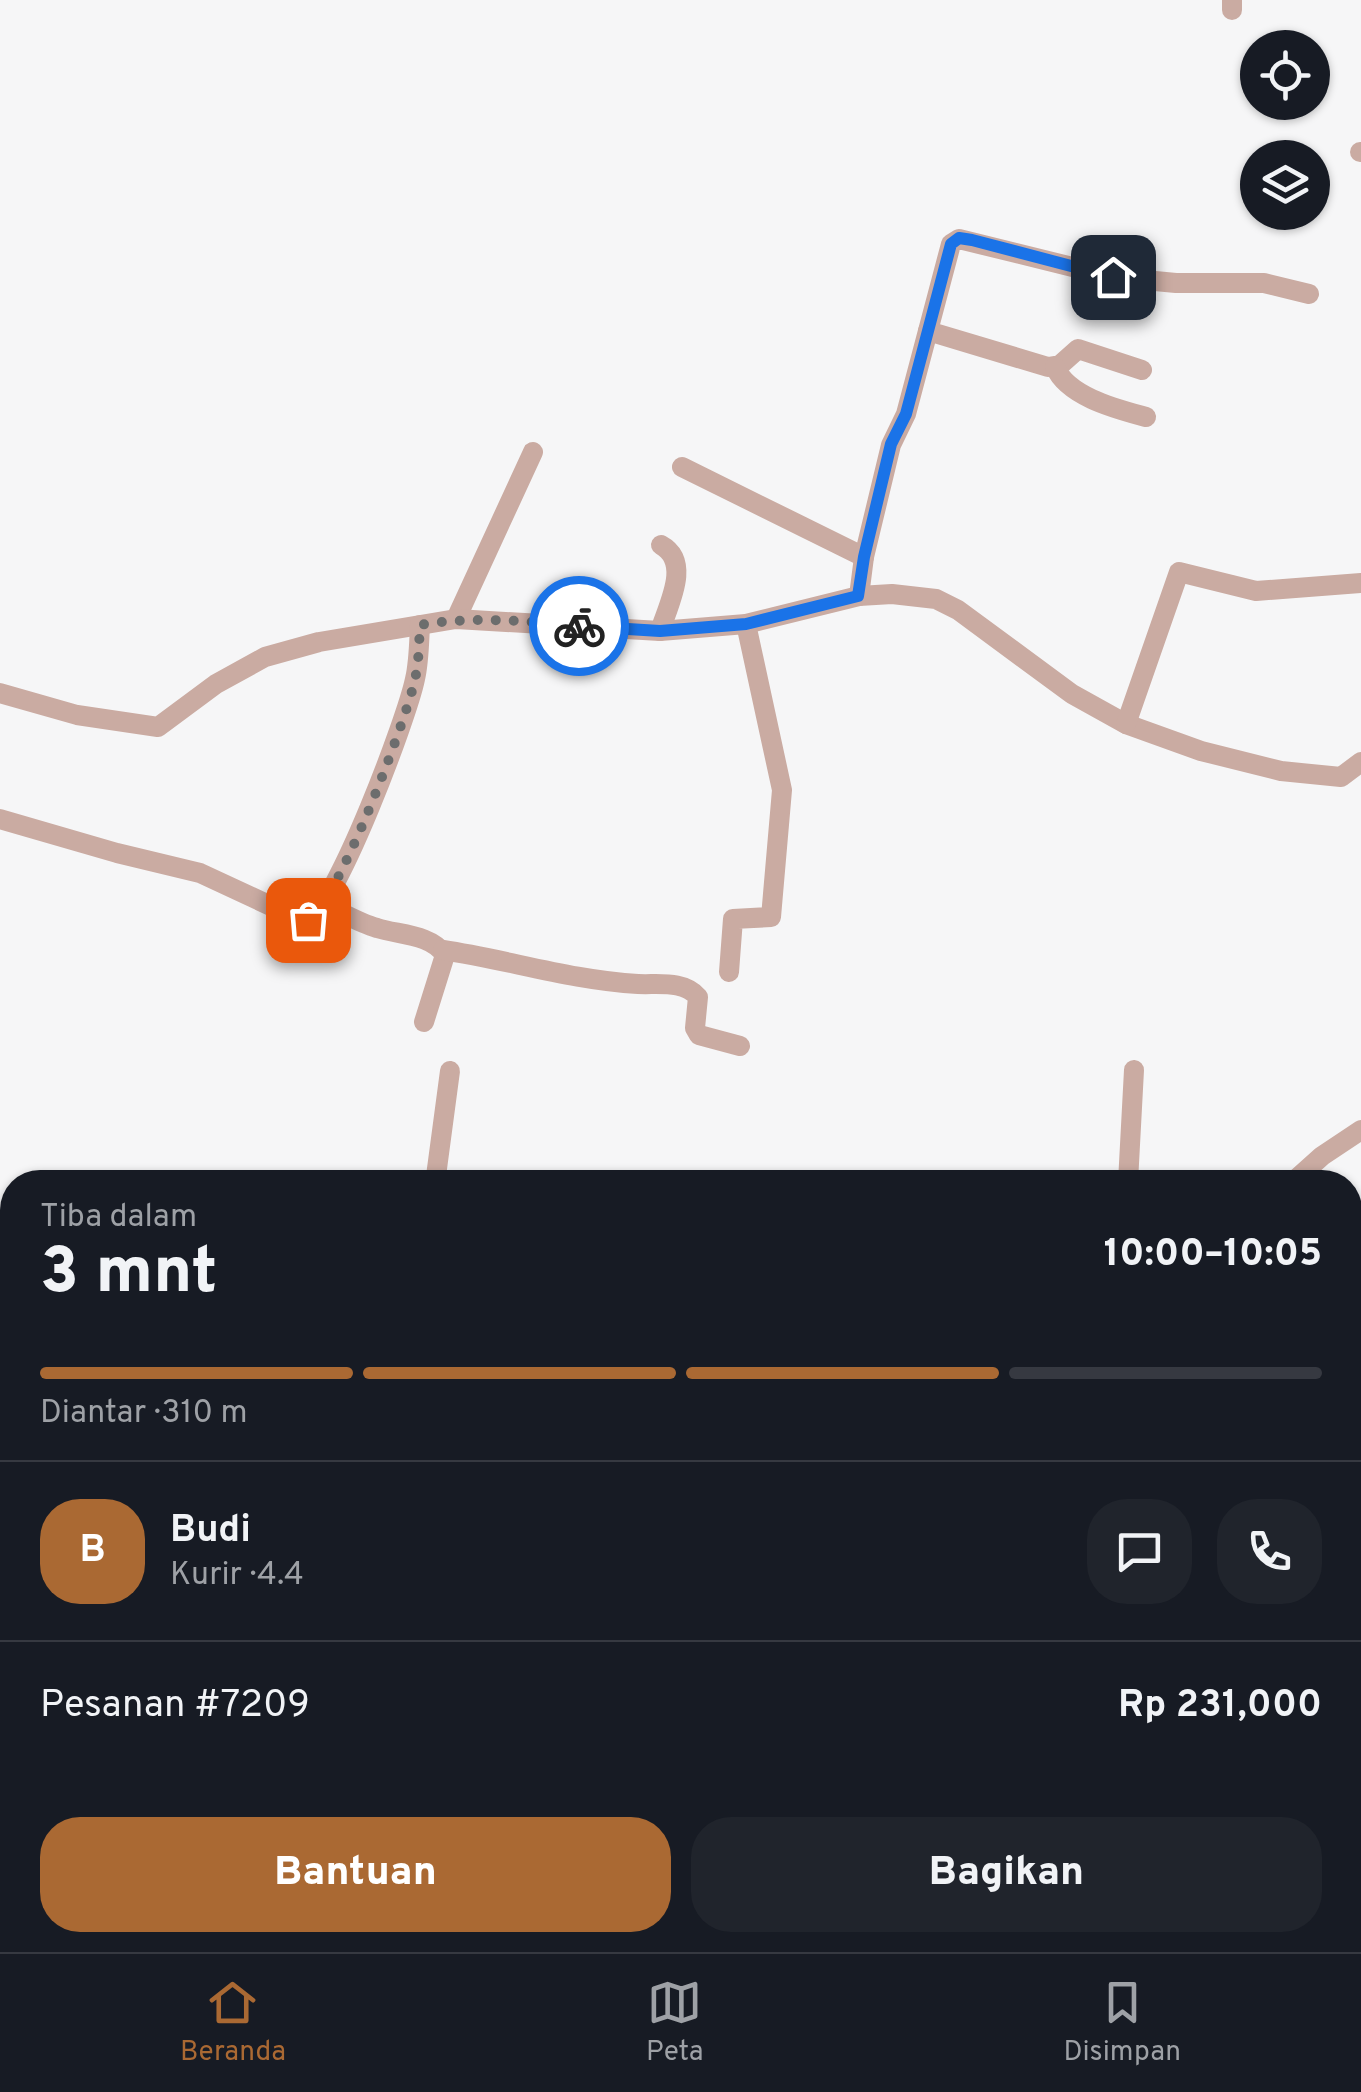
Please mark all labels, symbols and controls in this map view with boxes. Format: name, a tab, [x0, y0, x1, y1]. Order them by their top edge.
map controls	[1240, 30, 1330, 230]
button: locate	[1240, 30, 1330, 120]
button: layers	[1240, 140, 1330, 230]
pin	[1071, 235, 1156, 320]
icon: home	[1086, 250, 1141, 305]
courier	[529, 576, 629, 676]
icon: bike	[552, 599, 607, 654]
pin	[266, 878, 351, 963]
icon: bag	[281, 893, 336, 948]
text: Tiba dalam	[40, 1198, 197, 1238]
text: 10:00–10:05	[1104, 1231, 1322, 1280]
text: 3 mnt	[40, 1234, 217, 1316]
text: Diantar · 310 m	[40, 1394, 248, 1434]
button: chat	[1087, 1499, 1192, 1604]
button: phone	[1217, 1499, 1322, 1604]
text: Budi	[170, 1507, 251, 1556]
text: B	[79, 1527, 106, 1576]
text: Kurir · 4.4	[170, 1556, 304, 1596]
text: Pesanan #7209	[40, 1682, 310, 1731]
text: Rp 231,000	[1118, 1682, 1322, 1731]
button: Bantuan	[40, 1817, 671, 1932]
button: Bagikan	[691, 1817, 1322, 1932]
tab: Beranda	[180, 1975, 286, 2071]
tab: Peta	[646, 1975, 703, 2071]
tab: Disimpan	[1063, 1975, 1181, 2071]

